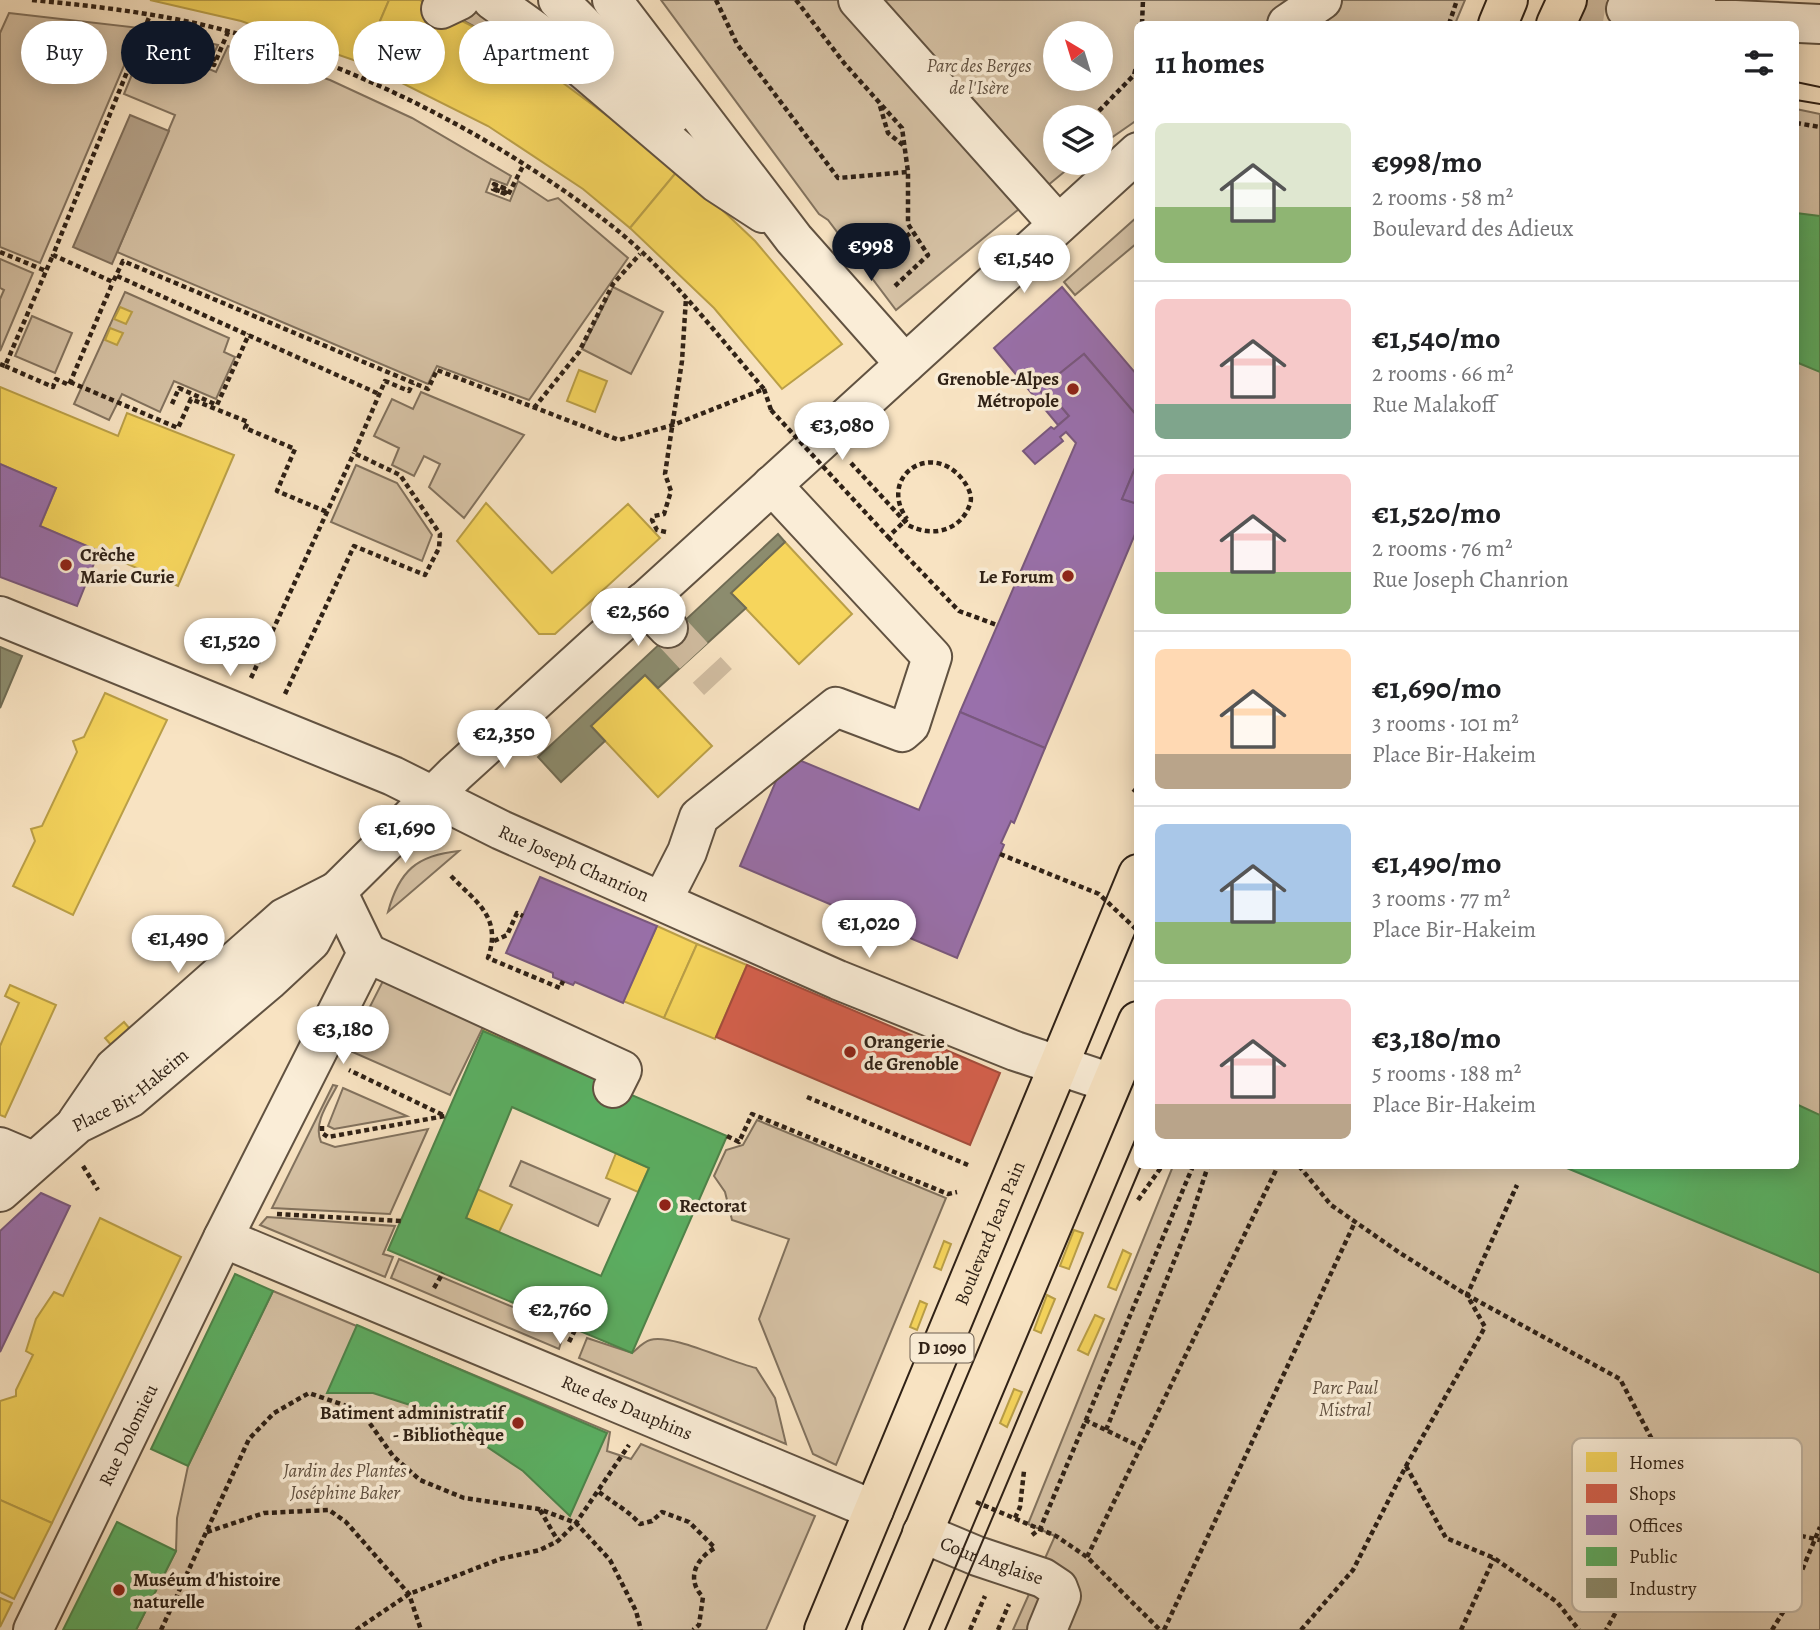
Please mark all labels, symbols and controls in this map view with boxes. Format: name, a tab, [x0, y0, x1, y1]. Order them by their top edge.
chip: Buy	[21, 21, 107, 84]
chip: Rent	[121, 21, 215, 84]
chip: Filters	[229, 21, 339, 84]
chip: New	[353, 21, 445, 84]
chip: Apartment	[459, 21, 614, 84]
north arrow	[1043, 21, 1113, 91]
map controls	[1043, 21, 1113, 175]
text: 11 homes	[1155, 43, 1265, 83]
icon: filters	[1740, 44, 1778, 82]
park label: Parc des Berges de l'Isère	[926, 53, 1032, 101]
button: layers	[1043, 105, 1113, 175]
text: €998/mo	[1372, 142, 1482, 182]
icon: home	[1211, 151, 1295, 235]
text: 2 rooms · 58 m²	[1372, 182, 1513, 213]
text: Boulevard des Adieux	[1372, 213, 1573, 244]
pin: €998	[830, 224, 912, 283]
text: €998	[848, 230, 894, 261]
pin: €1,540	[967, 236, 1081, 295]
text: €1,540	[994, 242, 1054, 273]
text: €1,540/mo	[1372, 318, 1501, 358]
icon: home	[1211, 327, 1295, 411]
text: 2 rooms · 66 m²	[1372, 358, 1514, 389]
place label: Grenoble-Alpes Métropole	[937, 366, 1059, 414]
marker: Grenoble-Alpes Métropole	[1065, 381, 1081, 397]
text: Rue Malakoff	[1372, 389, 1496, 420]
pin: €3,080	[785, 402, 899, 462]
text: €3,080	[810, 409, 874, 440]
text: €1,520/mo	[1372, 493, 1501, 533]
icon: home	[1211, 502, 1295, 586]
text: 2 rooms · 76 m²	[1372, 533, 1513, 564]
place label: Crèche Marie Curie	[80, 542, 175, 590]
marker: Crèche Marie Curie	[58, 557, 74, 573]
place label: Le Forum	[979, 564, 1054, 590]
text: Rue Joseph Chanrion	[1372, 564, 1569, 595]
marker: Le Forum	[1060, 568, 1076, 584]
pin: €2,560	[581, 588, 695, 648]
text: €2,560	[607, 595, 669, 626]
pin: €1,520	[173, 618, 287, 678]
text: €1,520	[200, 625, 260, 656]
text: €1,690/mo	[1372, 668, 1502, 708]
icon: home	[1211, 677, 1295, 761]
text: 3 rooms · 101 m²	[1372, 708, 1519, 739]
pin: €2,350	[447, 710, 561, 770]
text: €2,350	[473, 717, 535, 748]
text: Place Bir-Hakeim	[1372, 739, 1536, 770]
pin: €1,690	[348, 806, 462, 865]
text: €1,690	[375, 812, 435, 843]
street label: Rue Joseph Chanrion	[494, 818, 653, 908]
text: €1,490/mo	[1372, 843, 1502, 883]
icon: home	[1211, 852, 1295, 936]
text: 3 rooms · 77 m²	[1372, 883, 1510, 914]
pin: €1,020	[812, 900, 926, 960]
text: €1,020	[838, 907, 900, 938]
text: Place Bir-Hakeim	[1372, 914, 1536, 945]
pin: €1,490	[121, 916, 235, 975]
text: €1,490	[148, 922, 208, 953]
pin: €3,180	[286, 1006, 400, 1066]
text: €3,180	[313, 1013, 373, 1044]
text: €3,180/mo	[1372, 1018, 1501, 1058]
icon: home	[1211, 1027, 1295, 1111]
place label: Orangerie de Grenoble	[864, 1029, 959, 1077]
street label: Place Bir-Hakeim	[68, 1042, 194, 1139]
marker: Orangerie de Grenoble	[842, 1044, 858, 1060]
text: 5 rooms · 188 m²	[1372, 1058, 1521, 1089]
text: Place Bir-Hakeim	[1372, 1089, 1536, 1120]
street label: Boulevard Jean Pain	[948, 1157, 1031, 1309]
place label: Rectorat	[679, 1193, 747, 1219]
marker: Rectorat	[657, 1197, 673, 1213]
pin: €2,760	[503, 1286, 617, 1346]
text: €2,760	[529, 1293, 591, 1324]
road number: D 1090	[911, 1334, 974, 1363]
street label: Rue des Dauphins	[557, 1369, 696, 1447]
park label: Parc Paul Mistral	[1312, 1375, 1378, 1423]
street label: Rue Dolomieu	[93, 1379, 165, 1491]
place label: Batiment administratif - Bibliothèque	[320, 1400, 507, 1448]
marker: Batiment administratif - Bibliothèque	[510, 1415, 526, 1431]
legend	[1572, 1438, 1802, 1612]
text: Homes	[1629, 1450, 1684, 1476]
park label: Jardin des Plantes Joséphine Baker	[282, 1458, 407, 1506]
text: Shops	[1629, 1481, 1676, 1507]
text: Offices	[1629, 1513, 1683, 1539]
street label: Cour Anglaise	[936, 1530, 1047, 1591]
text: Public	[1629, 1544, 1677, 1570]
place label: Muséum d'histoire naturelle	[133, 1567, 281, 1615]
text: Industry	[1629, 1576, 1697, 1602]
marker: Muséum d'histoire naturelle	[111, 1582, 127, 1598]

